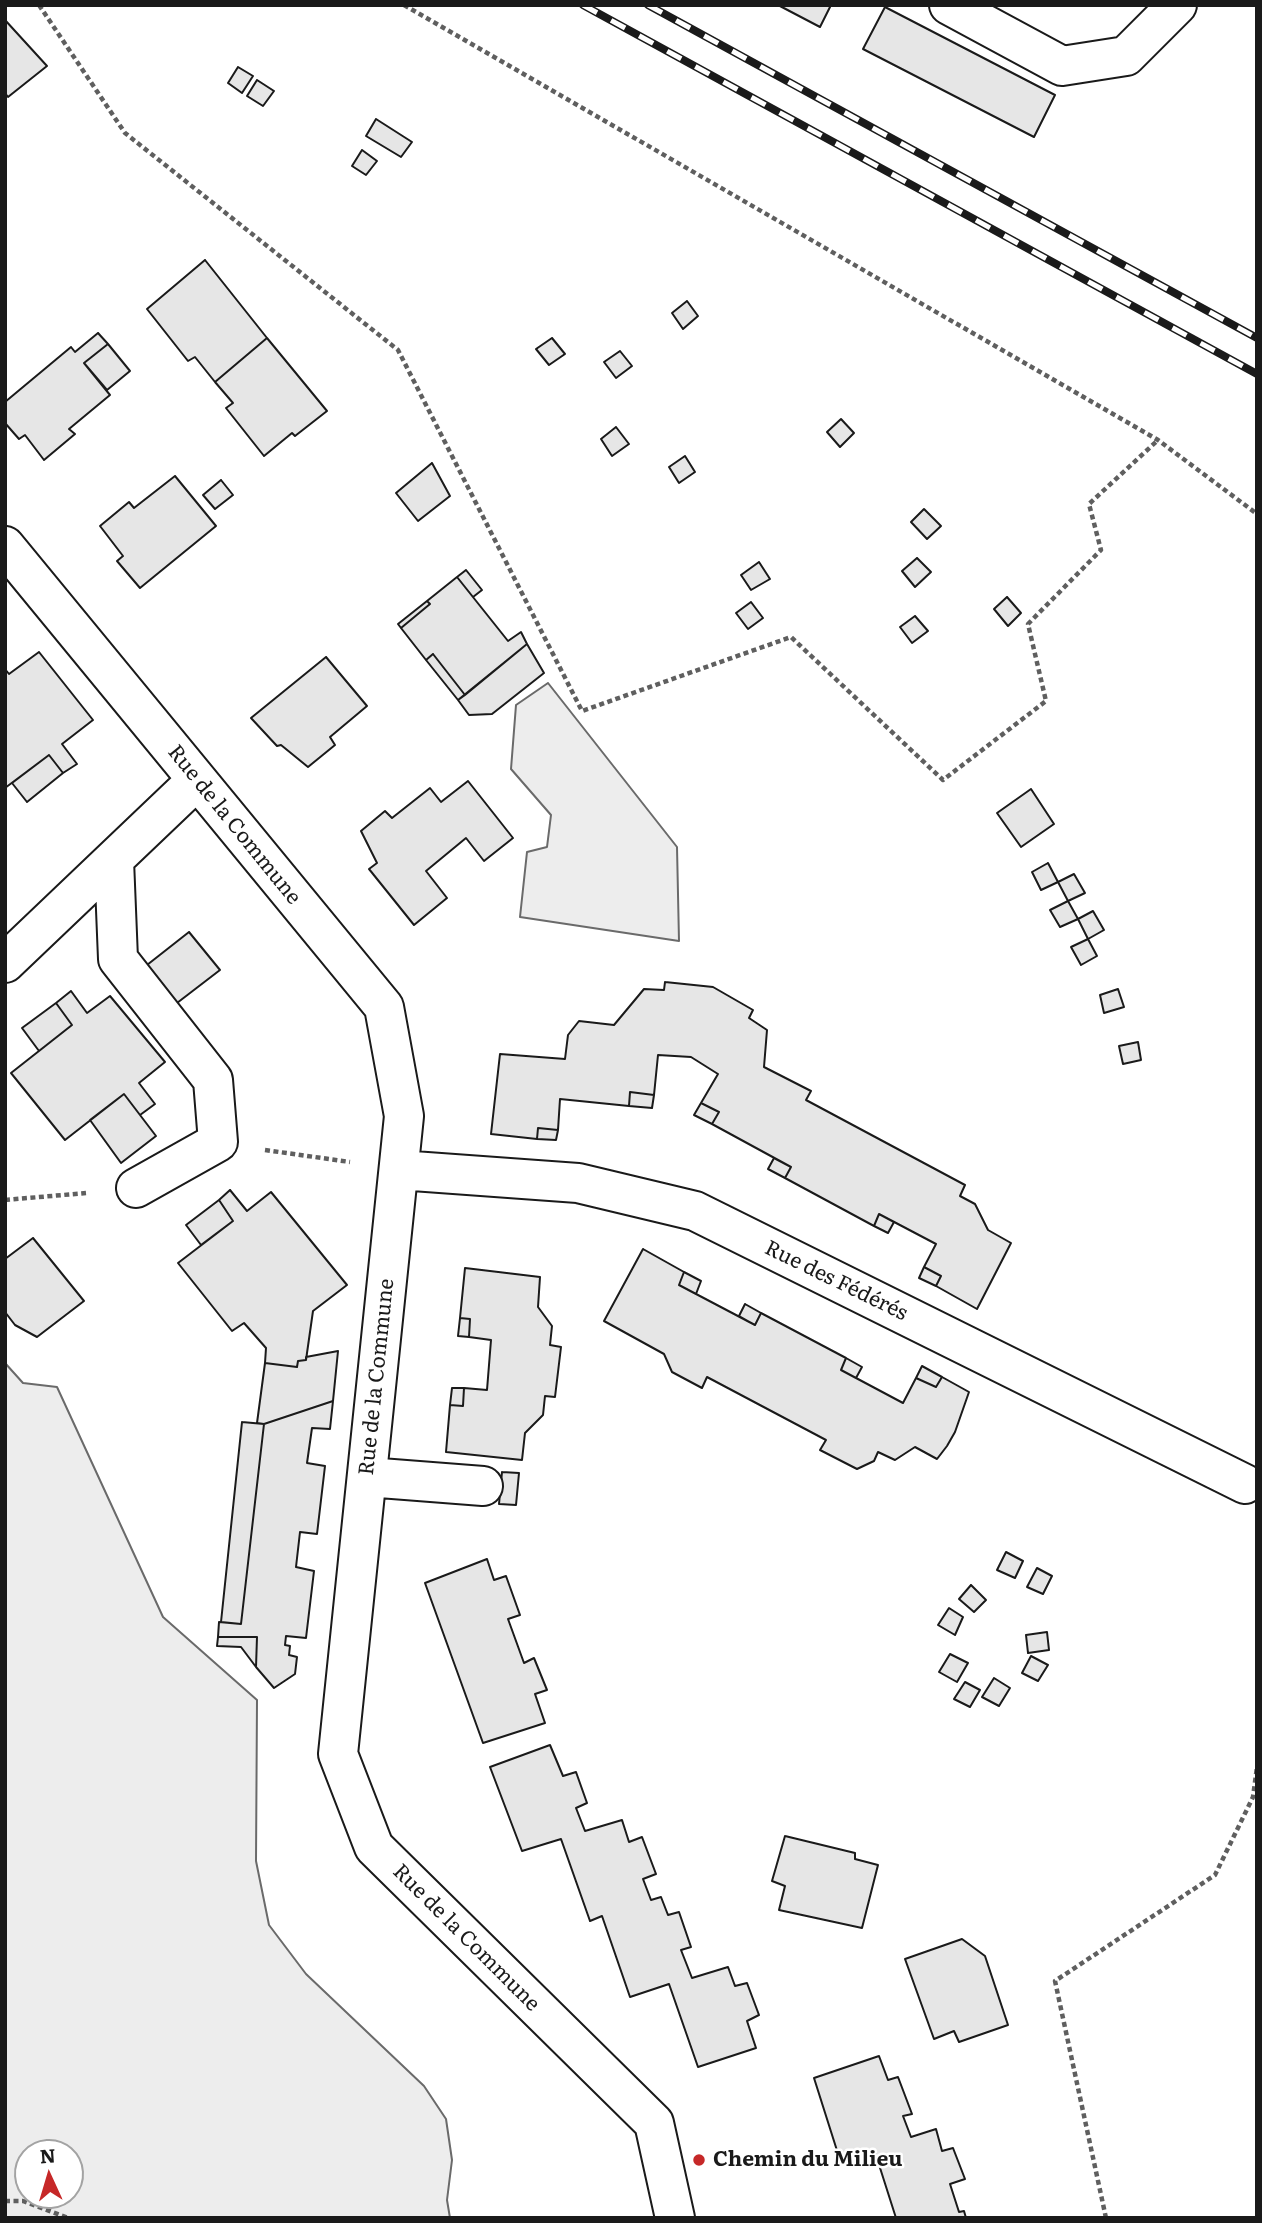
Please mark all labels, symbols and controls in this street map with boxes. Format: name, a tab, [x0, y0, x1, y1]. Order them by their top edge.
street label: Rue de la Commune	[162, 740, 306, 910]
street label: Rue des Fédérés	[760, 1236, 912, 1326]
street label: Rue de la Commune	[354, 1277, 400, 1477]
street label: Rue de la Commune	[387, 1859, 545, 2017]
north arrow	[14, 2139, 84, 2209]
text: N	[39, 2141, 57, 2170]
place label: Chemin du Milieu	[713, 2147, 903, 2173]
marker: Chemin du Milieu	[691, 2152, 707, 2168]

